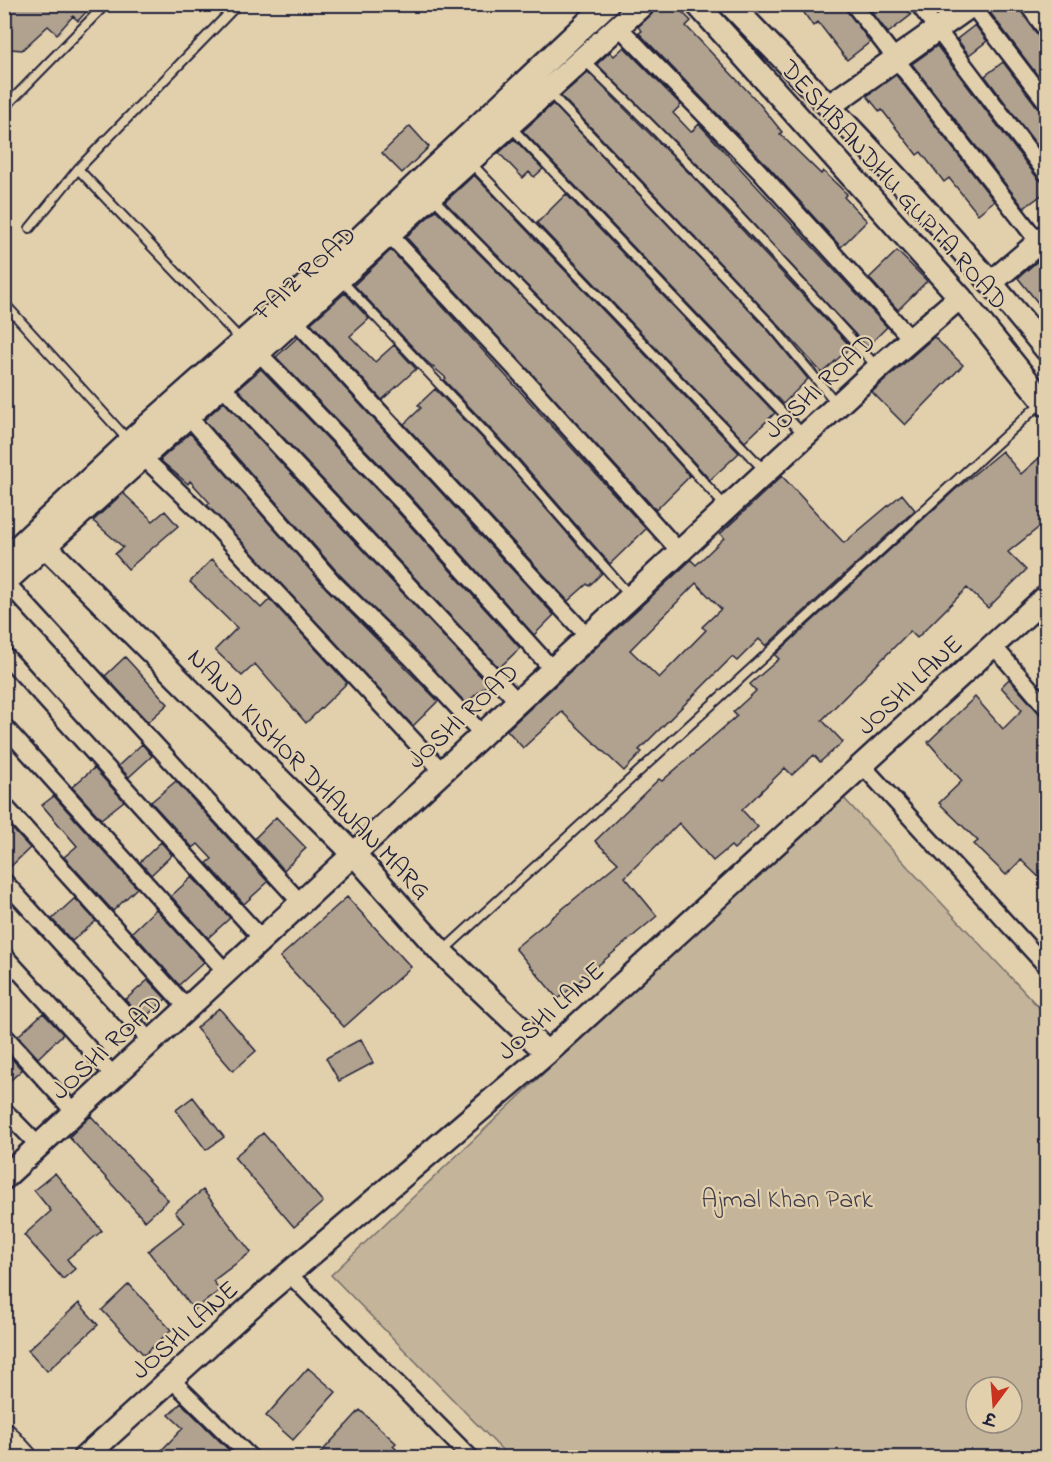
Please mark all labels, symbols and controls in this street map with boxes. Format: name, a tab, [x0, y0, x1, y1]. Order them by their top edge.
street label: DESHBANDHU GUPTA ROAD	[769, 52, 1016, 320]
street label: FAIZ ROAD	[245, 218, 366, 332]
street label: JOSHI ROAD	[757, 325, 886, 449]
street label: JOSHI LANE	[849, 627, 973, 745]
street label: NAND KISHOR DHAWAN MARG	[177, 641, 438, 909]
street label: JOSHI ROAD	[400, 655, 529, 779]
street label: JOSHI LANE	[490, 954, 614, 1071]
street label: JOSHI ROAD	[44, 986, 173, 1110]
park label: Ajmal Khan Park	[701, 1182, 873, 1220]
street label: JOSHI LANE	[124, 1273, 248, 1390]
north arrow	[964, 1375, 1024, 1435]
text: उ	[981, 1404, 1001, 1431]

